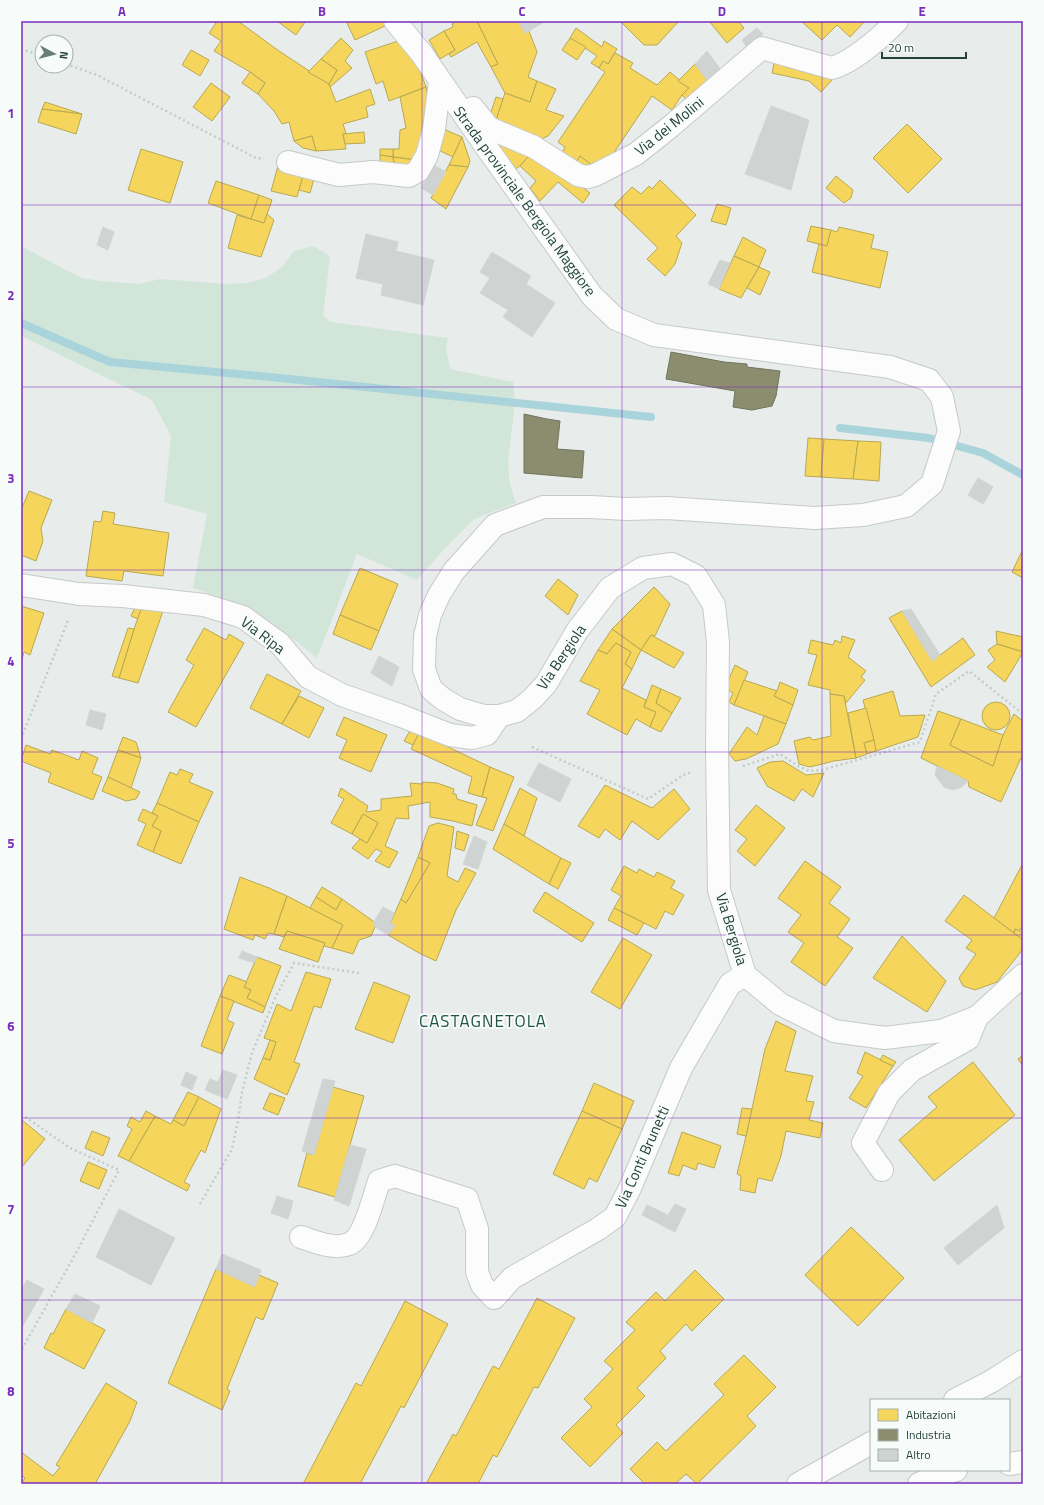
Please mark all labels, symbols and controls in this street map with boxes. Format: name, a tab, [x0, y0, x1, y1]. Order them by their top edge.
text: A	[118, 1, 126, 21]
text: B	[318, 1, 326, 21]
text: C	[518, 1, 526, 21]
text: D	[718, 1, 726, 21]
text: E	[918, 1, 926, 21]
north arrow	[34, 34, 74, 74]
scale bar	[882, 34, 966, 60]
text: 20 m	[888, 38, 914, 57]
text: N	[56, 50, 72, 60]
street label: Via dei Molini	[629, 91, 709, 161]
street label: Strada provinciale Bergiola Maggiore	[448, 101, 602, 301]
text: 1	[7, 103, 15, 123]
text: 2	[7, 285, 15, 305]
text: 3	[7, 468, 15, 488]
street label: Via Ripa	[236, 611, 291, 660]
street label: Via Bergiola	[531, 619, 592, 694]
text: 4	[7, 651, 15, 671]
text: 5	[7, 833, 15, 853]
street label: Via Bergiola	[710, 890, 754, 969]
district label: CASTAGNETOLA	[419, 1008, 547, 1034]
text: 6	[7, 1016, 15, 1036]
street label: Via Conti Brunetti	[609, 1102, 675, 1212]
text: 7	[7, 1199, 15, 1219]
text: 8	[7, 1381, 15, 1401]
legend	[870, 1399, 1010, 1471]
text: Abitazioni	[906, 1405, 956, 1424]
text: Industria	[906, 1425, 951, 1444]
text: Altro	[906, 1445, 931, 1464]

